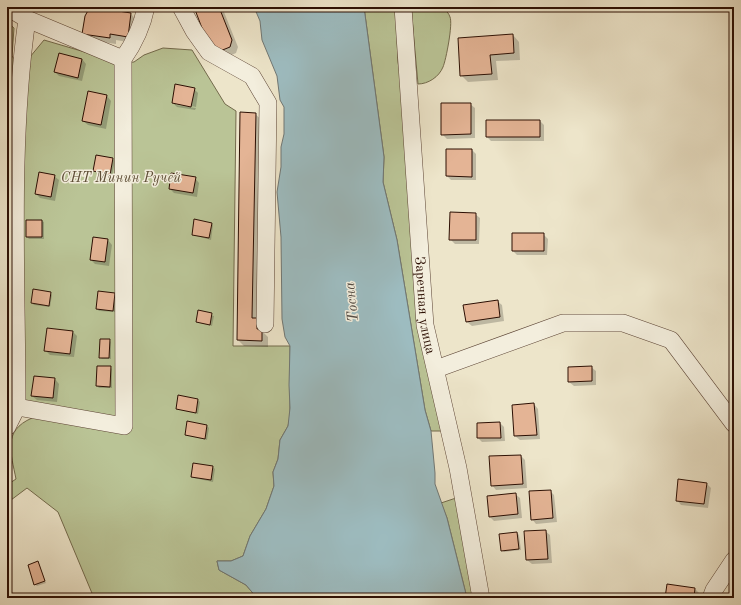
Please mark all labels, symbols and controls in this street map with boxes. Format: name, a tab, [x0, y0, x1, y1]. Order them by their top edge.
park label: СНТ Минин Ручей	[61, 171, 181, 186]
street label: Заречная улица	[412, 256, 437, 355]
water label: Тосна	[343, 281, 362, 323]

